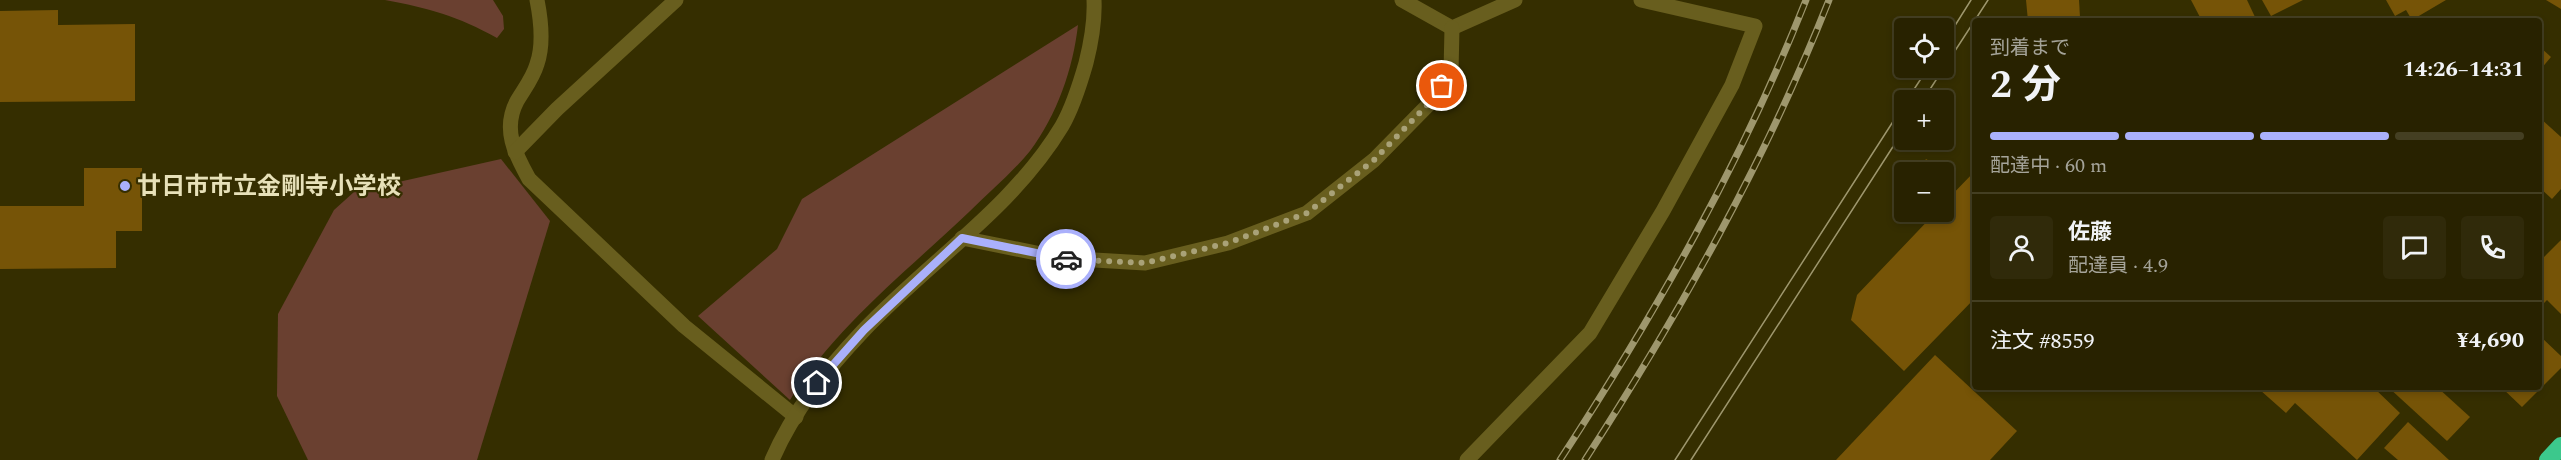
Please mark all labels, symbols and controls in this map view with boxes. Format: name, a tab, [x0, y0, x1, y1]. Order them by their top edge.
map controls	[1894, 18, 1954, 222]
button: locate	[1894, 18, 1954, 78]
text: 到着まで	[1990, 33, 2070, 63]
text: 14:26–14:31	[2402, 53, 2524, 86]
text: 2 分	[1990, 56, 2061, 115]
pin	[1416, 60, 1467, 111]
icon: bag	[1425, 69, 1458, 102]
button: +	[1894, 90, 1954, 150]
text: 配達中 · 60 m	[1990, 151, 2107, 181]
button: −	[1894, 162, 1954, 222]
place label: 廿日市市立金剛寺小学校	[137, 169, 401, 205]
marker: 廿日市市立金剛寺小学校	[118, 179, 132, 193]
button: person	[1990, 216, 2053, 279]
text: 佐藤	[2068, 216, 2112, 249]
button: chat	[2383, 216, 2446, 279]
button: phone	[2461, 216, 2524, 279]
courier	[1036, 229, 1096, 289]
icon: car	[1050, 243, 1083, 276]
text: 配達員 · 4.9	[2068, 251, 2168, 281]
text: ¥4,690	[2456, 324, 2524, 357]
text: 注文 #8559	[1990, 325, 2095, 358]
pin	[791, 357, 842, 408]
icon: home	[800, 366, 833, 399]

